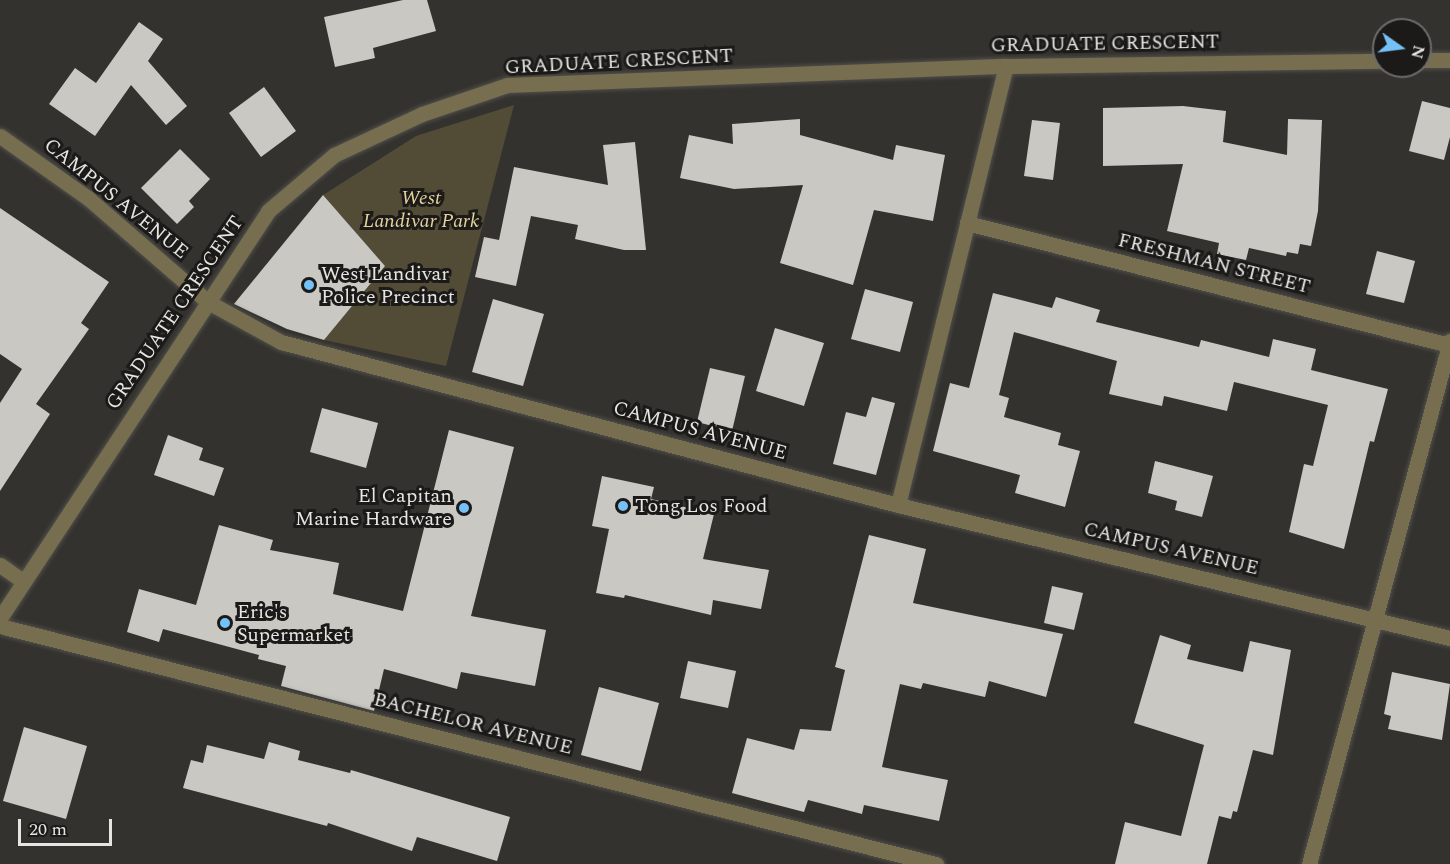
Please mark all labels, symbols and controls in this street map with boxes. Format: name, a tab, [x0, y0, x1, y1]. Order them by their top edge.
north arrow	[1372, 18, 1432, 78]
street label: GRADUATE CRESCENT	[991, 30, 1219, 58]
text: N	[1404, 43, 1431, 61]
street label: GRADUATE CRESCENT	[504, 44, 734, 80]
street label: CAMPUS AVENUE	[39, 133, 193, 265]
park label: West Landivar Park	[363, 186, 479, 233]
street label: GRADUATE CRESCENT	[101, 212, 249, 414]
street label: FRESHMAN STREET	[1115, 228, 1313, 300]
place label: West Landivar Police Precinct	[321, 262, 455, 309]
marker: West Landivar Police Precinct	[302, 278, 316, 292]
street label: CAMPUS AVENUE	[611, 396, 789, 466]
place label: El Capitan Marine Hardware	[295, 484, 452, 531]
place label: Tong Los Food	[635, 494, 767, 518]
marker: Tong Los Food	[616, 499, 630, 513]
marker: El Capitan Marine Hardware	[457, 501, 471, 515]
street label: CAMPUS AVENUE	[1081, 517, 1261, 581]
place label: Eric's Supermarket	[237, 600, 350, 647]
marker: Eric's Supermarket	[218, 616, 232, 630]
street label: BACHELOR AVENUE	[371, 688, 575, 760]
scale bar	[21, 807, 116, 845]
text: 20 m	[29, 816, 67, 843]

